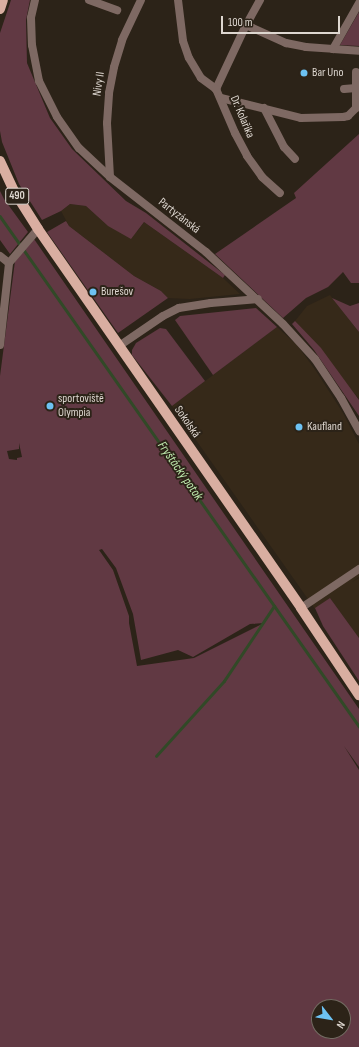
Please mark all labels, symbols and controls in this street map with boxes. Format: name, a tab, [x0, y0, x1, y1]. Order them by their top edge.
scale bar	[223, 8, 342, 34]
text: 100 m	[228, 15, 253, 30]
place label: Bar Uno	[312, 66, 343, 80]
marker: Bar Uno	[299, 68, 309, 78]
street label: Nivy II	[90, 71, 108, 97]
street label: Dr. Kolaříka	[227, 94, 257, 140]
road number: 490	[5, 187, 29, 205]
street label: Partyzánská	[155, 195, 203, 237]
place label: Burešov	[101, 285, 133, 299]
marker: Burešov	[88, 287, 98, 297]
place label: sportoviště Olympia	[58, 392, 104, 420]
marker: sportoviště Olympia	[45, 401, 55, 411]
street label: Sokolská	[171, 403, 203, 441]
place label: Kaufland	[307, 420, 342, 434]
marker: Kaufland	[294, 422, 304, 432]
water label: Fryštácký potok	[154, 439, 206, 503]
north arrow	[311, 999, 351, 1039]
text: N	[334, 1019, 348, 1031]

